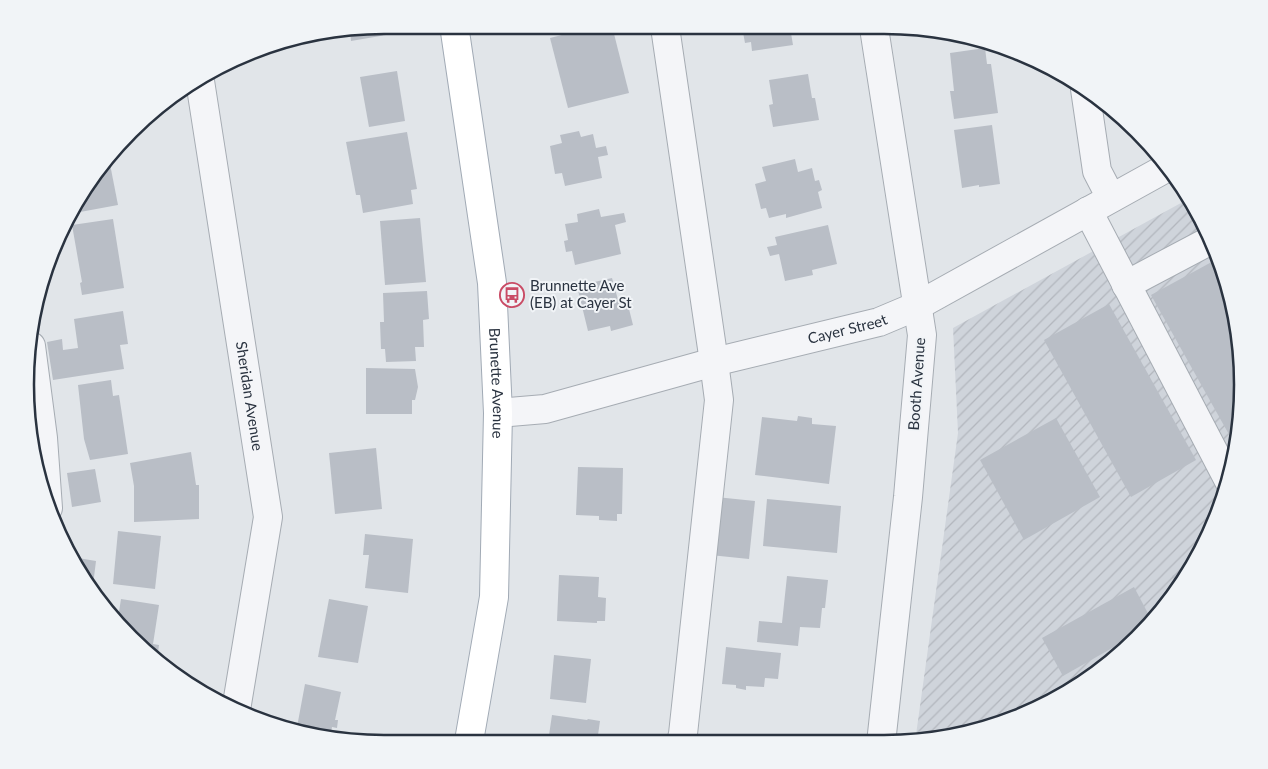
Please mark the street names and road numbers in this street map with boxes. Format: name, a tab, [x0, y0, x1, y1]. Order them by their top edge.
street label: Cayer Street	[806, 309, 890, 347]
street label: Brunette Avenue	[486, 327, 508, 439]
street label: Booth Avenue	[904, 337, 928, 431]
street label: Sheridan Avenue	[233, 340, 268, 452]

